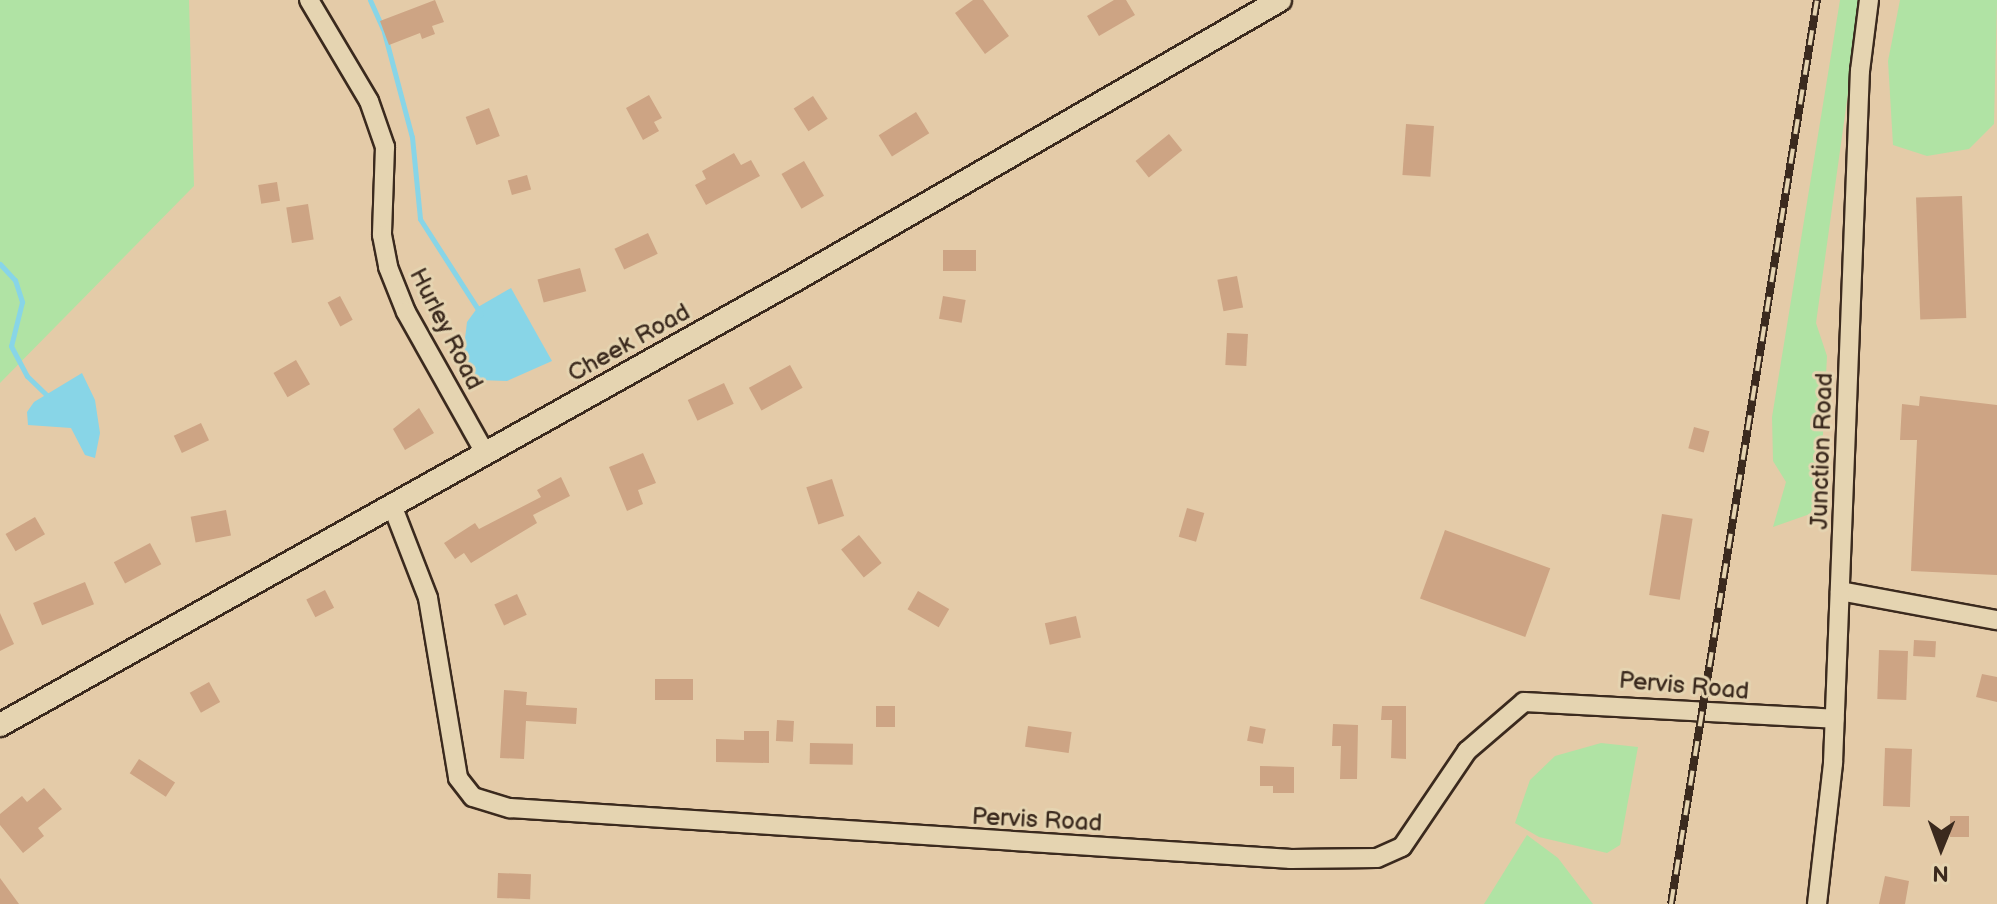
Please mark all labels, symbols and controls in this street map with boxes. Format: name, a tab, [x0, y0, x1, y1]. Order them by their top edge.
street label: Hurley Road	[403, 263, 489, 395]
street label: Cheek Road	[563, 298, 695, 388]
street label: Junction Road	[1805, 372, 1839, 530]
street label: Pervis Road	[1618, 666, 1750, 706]
street label: Pervis Road	[971, 802, 1103, 838]
north arrow	[1901, 808, 1981, 888]
text: N	[1932, 859, 1949, 886]

